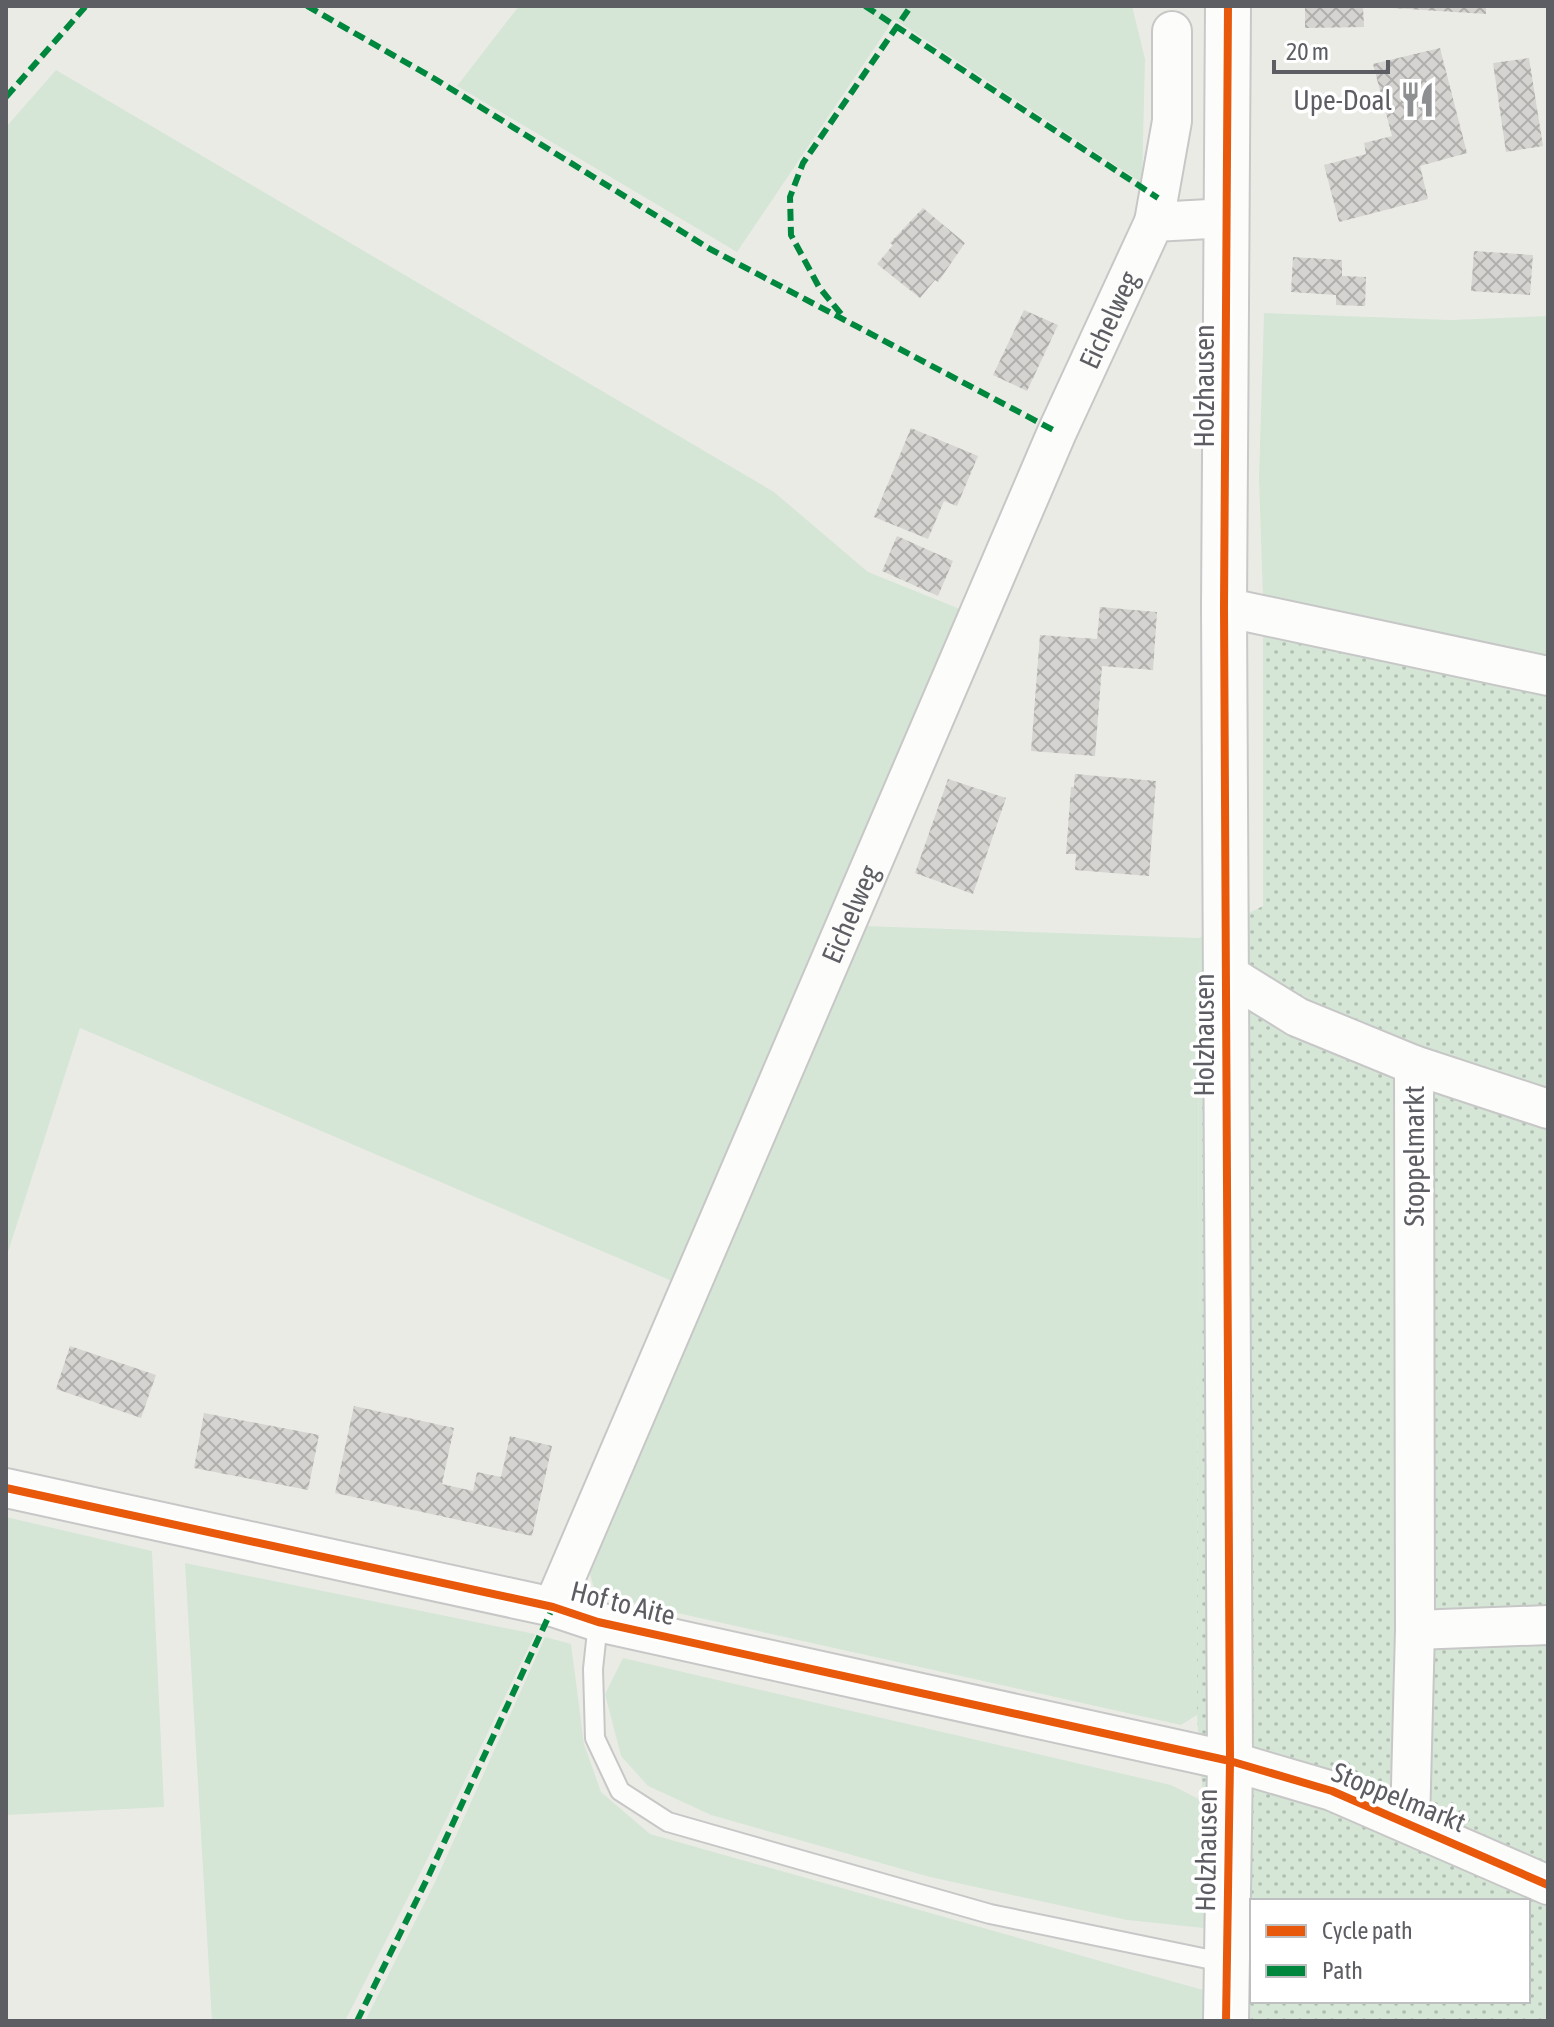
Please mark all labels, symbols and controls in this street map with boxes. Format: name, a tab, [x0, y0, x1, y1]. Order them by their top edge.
scale bar	[1274, 24, 1388, 74]
text: 20 m	[1286, 38, 1329, 65]
restaurant icon: Upe-Doal	[1399, 81, 1437, 119]
place label: Upe-Doal	[1293, 84, 1393, 116]
street label: Eichelweg	[1073, 266, 1145, 374]
street label: Holzhausen	[1188, 324, 1220, 448]
street label: Eichelweg	[815, 860, 885, 968]
street label: Holzhausen	[1188, 973, 1220, 1097]
street label: Stoppelmarkt	[1398, 1085, 1430, 1227]
street label: Hof to Aite	[567, 1575, 679, 1631]
street label: Stoppelmarkt	[1328, 1756, 1470, 1838]
street label: Holzhausen	[1189, 1788, 1223, 1912]
legend	[1250, 1899, 1530, 2003]
text: Cycle path	[1322, 1917, 1413, 1944]
text: Path	[1322, 1957, 1363, 1984]

